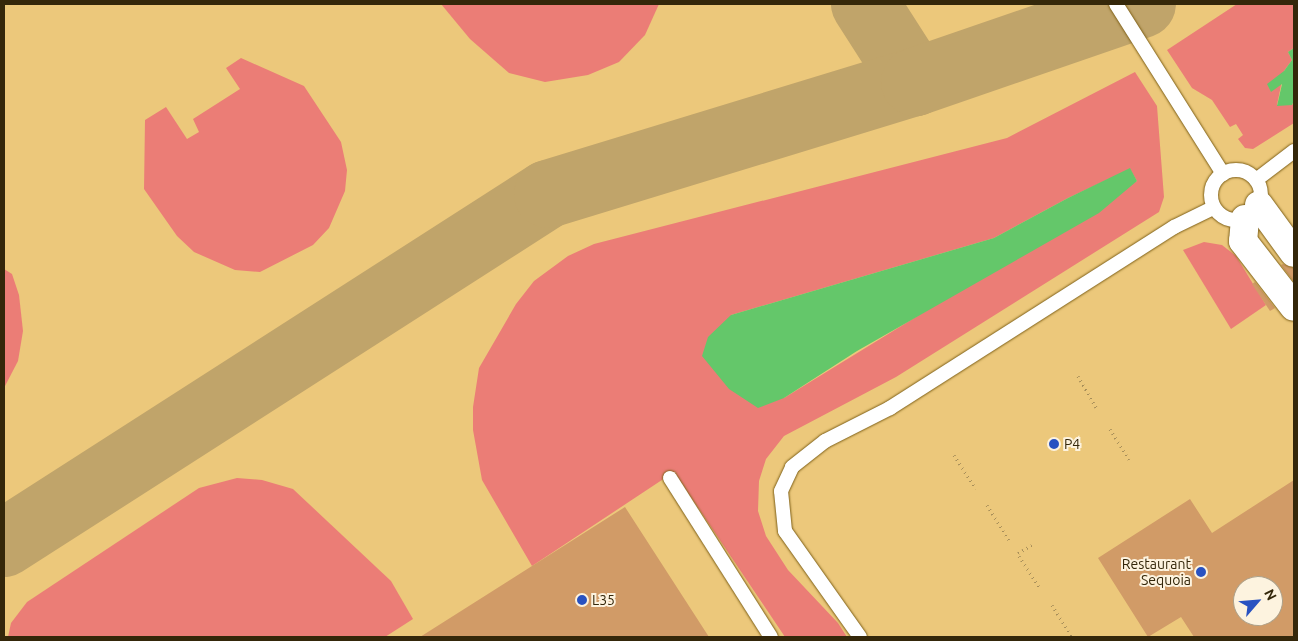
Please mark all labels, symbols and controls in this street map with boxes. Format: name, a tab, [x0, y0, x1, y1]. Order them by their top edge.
place label: P4	[1064, 436, 1080, 452]
marker: P4	[1048, 438, 1060, 450]
place label: Restaurant Sequoia	[1122, 556, 1191, 588]
marker: Restaurant Sequoia	[1195, 566, 1207, 578]
north arrow	[1233, 576, 1283, 626]
text: N	[1261, 586, 1280, 603]
place label: L35	[592, 592, 615, 608]
marker: L35	[576, 594, 588, 606]

